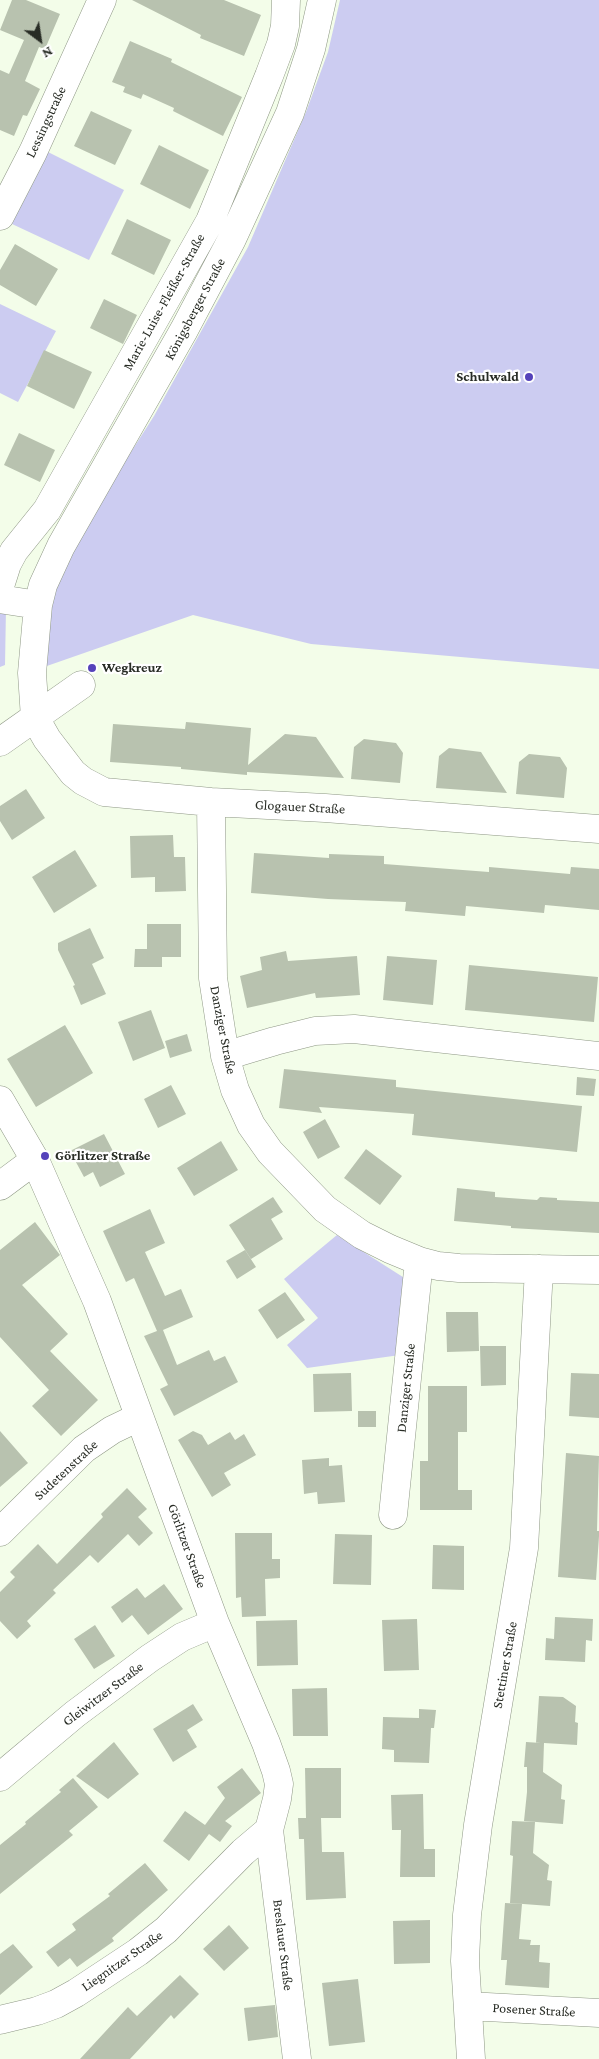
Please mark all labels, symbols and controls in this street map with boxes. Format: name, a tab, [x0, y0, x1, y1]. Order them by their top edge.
north arrow	[15, 15, 65, 65]
text: N	[40, 44, 56, 62]
street label: Lessingstraße	[22, 83, 70, 161]
street label: Marie-Luise-Fleißer-Straße	[119, 231, 209, 373]
street label: Königsberger Straße	[161, 255, 229, 363]
place label: Schulwald	[456, 369, 519, 385]
marker: Schulwald	[523, 371, 535, 383]
place label: Wegkreuz	[102, 660, 162, 676]
marker: Wegkreuz	[86, 662, 98, 674]
street label: Glogauer Straße	[255, 796, 345, 818]
street label: Danziger Straße	[206, 984, 240, 1076]
place label: Görlitzer Straße	[55, 1148, 150, 1164]
marker: Görlitzer Straße	[39, 1150, 51, 1162]
street label: Danziger Straße	[393, 1343, 419, 1433]
street label: Sudetenstraße	[31, 1436, 101, 1504]
street label: Görlitzer Straße	[164, 1502, 210, 1590]
street label: Stettiner Straße	[489, 1620, 521, 1710]
street label: Gleiwitzer Straße	[59, 1658, 147, 1730]
street label: Breslauer Straße	[269, 1899, 297, 1991]
street label: Liegnitzer Straße	[78, 1927, 166, 1995]
street label: Posener Straße	[492, 1999, 576, 2021]

